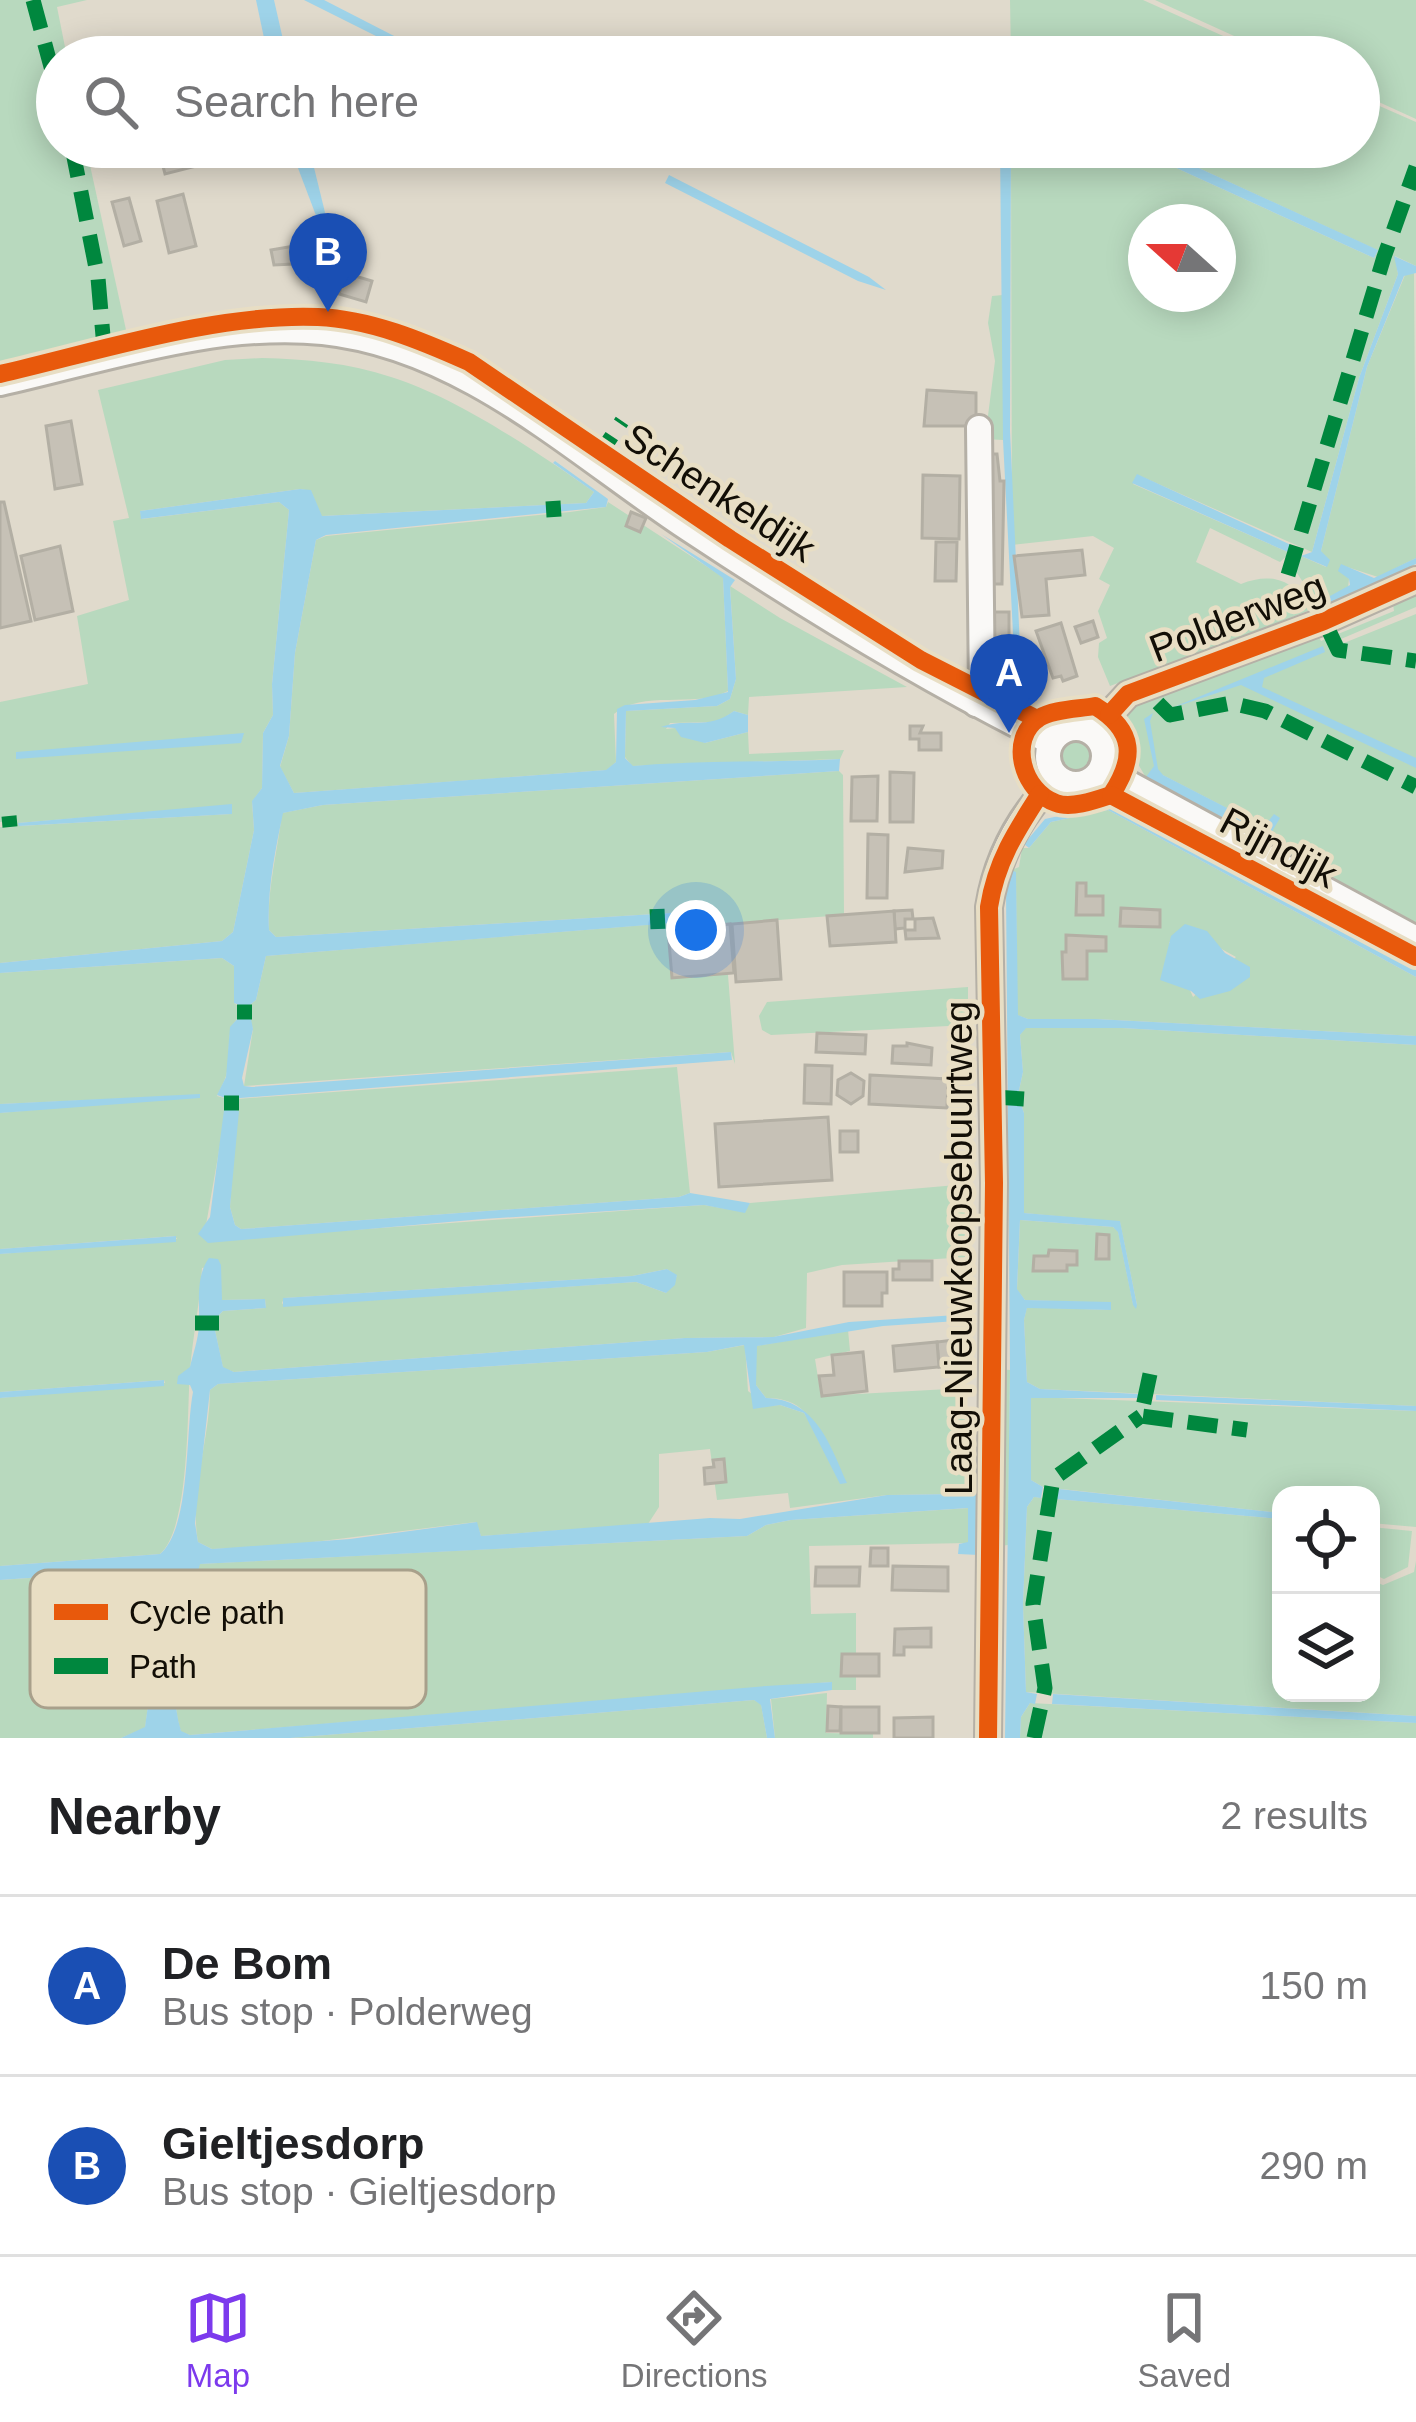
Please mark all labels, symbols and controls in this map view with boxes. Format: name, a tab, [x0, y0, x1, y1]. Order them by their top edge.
search box	[36, 36, 1380, 168]
icon: search	[78, 69, 144, 135]
text: Search here	[174, 76, 419, 127]
north arrow	[1128, 204, 1236, 312]
pin: B	[289, 213, 367, 312]
street label: Schenkeldijk	[616, 415, 824, 570]
street label: Polderweg	[1143, 564, 1331, 671]
pin: A	[970, 634, 1048, 733]
street label: Rijndijk	[1213, 799, 1345, 896]
your location	[666, 900, 726, 960]
street label: Laag-Nieuwkoopsebuurtweg	[937, 1001, 980, 1495]
map controls	[1272, 1486, 1380, 1702]
button: locate	[1272, 1486, 1380, 1594]
legend	[30, 1570, 426, 1708]
text: Cycle path	[129, 1594, 285, 1631]
button: layers	[1272, 1594, 1380, 1702]
text: Path	[129, 1648, 197, 1685]
text: Nearby	[48, 1788, 221, 1845]
text: 2 results	[1221, 1794, 1368, 1837]
text: De Bom	[162, 1938, 332, 1989]
text: A	[73, 1964, 101, 2007]
text: 150 m	[1260, 1964, 1368, 2007]
text: Bus stop · Polderweg	[162, 1990, 533, 2033]
text: Gieltjesdorp	[162, 2118, 425, 2169]
text: B	[73, 2144, 101, 2187]
text: 290 m	[1260, 2144, 1368, 2187]
text: Bus stop · Gieltjesdorp	[162, 2170, 557, 2213]
tab: Map	[185, 2285, 251, 2395]
tab: Directions	[621, 2285, 768, 2395]
tab: Saved	[1137, 2285, 1231, 2395]

